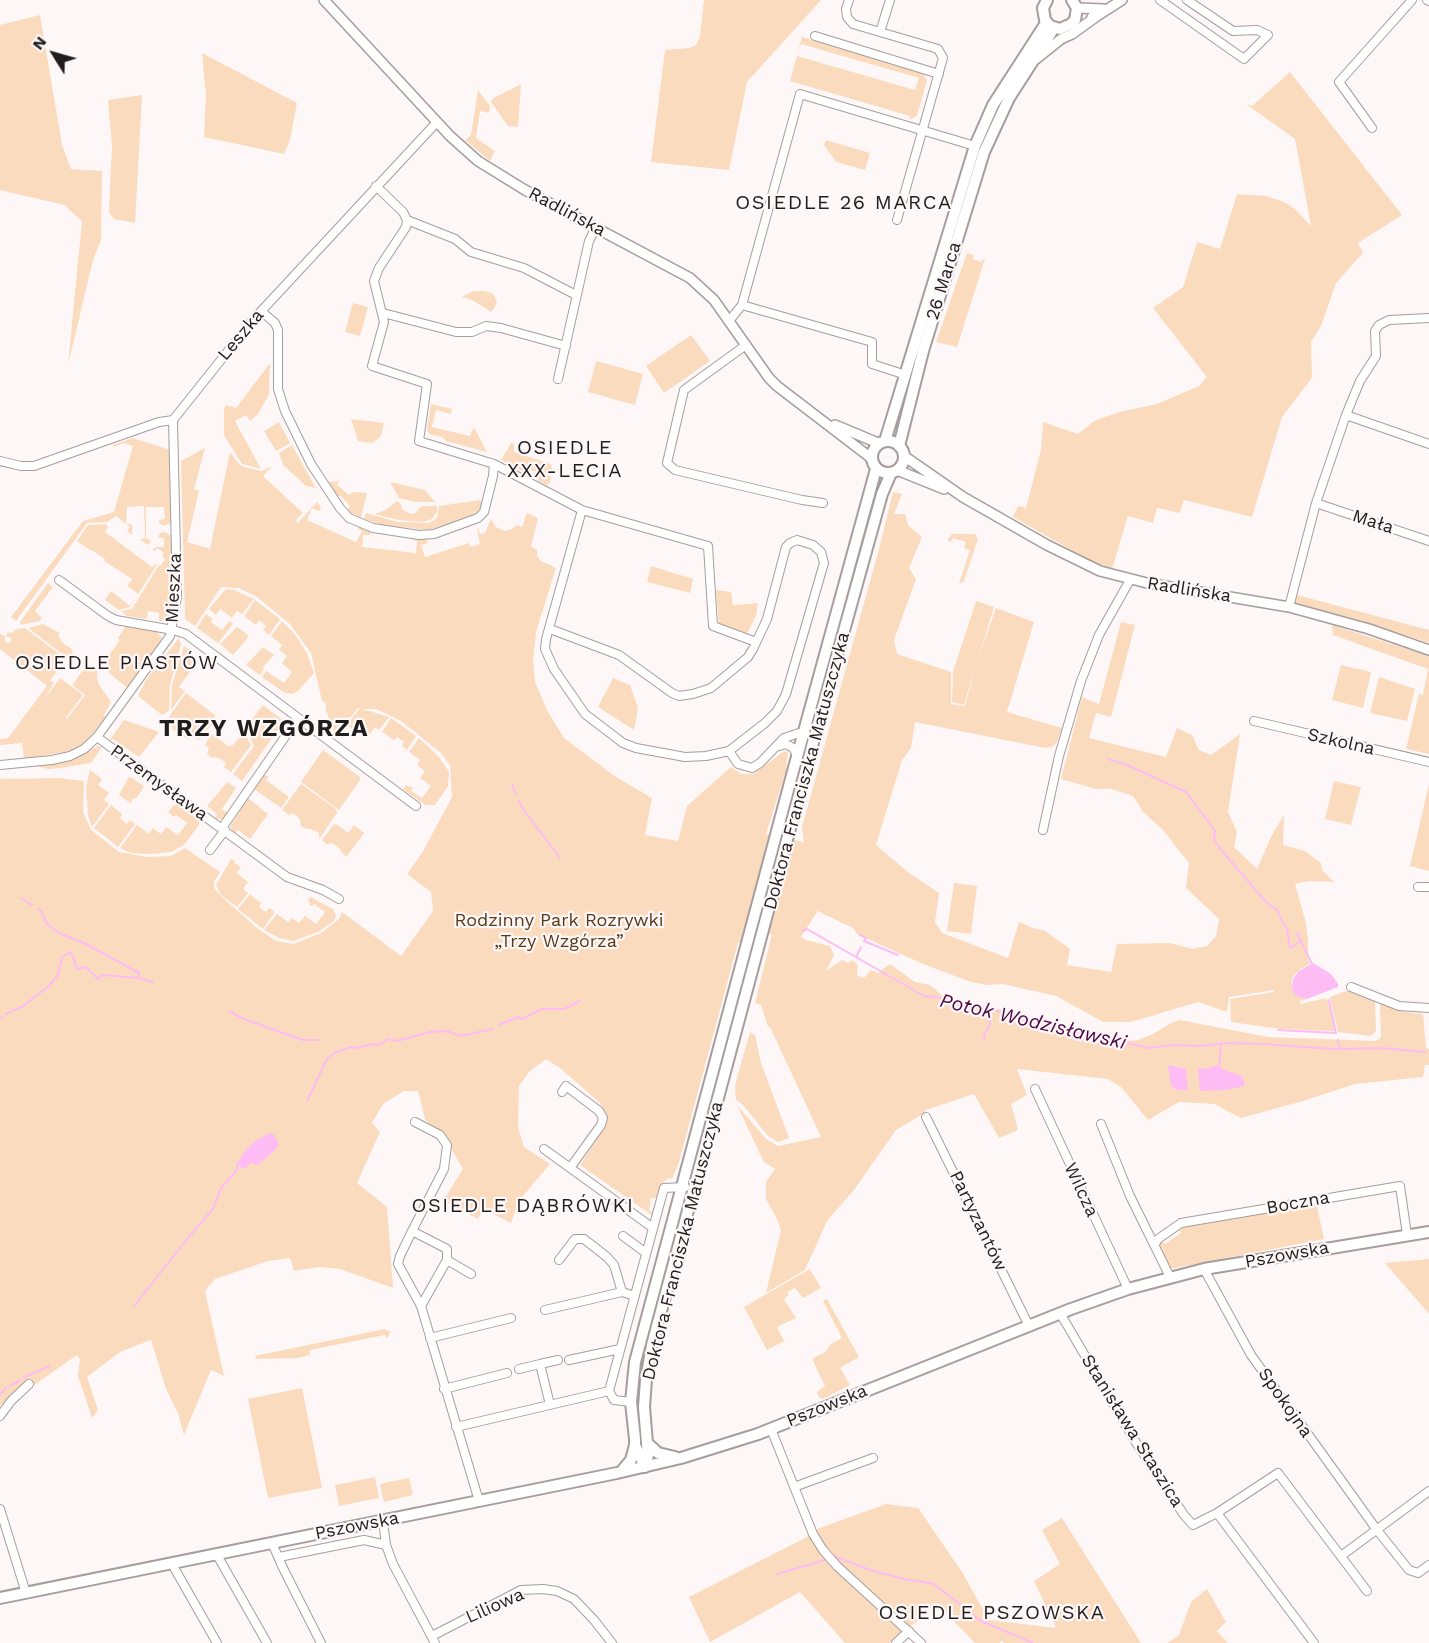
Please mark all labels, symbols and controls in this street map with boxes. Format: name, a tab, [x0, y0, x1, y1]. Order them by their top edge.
north arrow	[24, 24, 84, 84]
text: N	[28, 32, 50, 53]
street label: Radlińska	[525, 183, 609, 241]
district label: OSIEDLE 26 MARCA	[735, 191, 953, 215]
street label: 26 Marca	[922, 239, 966, 323]
street label: Leszka	[213, 305, 269, 365]
district label: OSIEDLE XXX-LECIA	[507, 436, 623, 483]
street label: Mała	[1350, 505, 1396, 539]
street label: Mieszka	[161, 553, 187, 623]
street label: Radlińska	[1146, 573, 1232, 607]
street label: Doktora Franciszka Matuszczyka	[759, 630, 855, 912]
district label: OSIEDLE PIASTÓW	[15, 651, 219, 675]
district label: TRZY WZGÓRZA	[159, 715, 369, 743]
street label: Szkolna	[1305, 724, 1377, 760]
street label: Przemysława	[106, 740, 212, 826]
park label: Rodzinny Park Rozrywki „Trzy Wzgórza”	[454, 910, 664, 952]
water label: Potok Wodzisławski	[937, 989, 1129, 1055]
street label: Doktora Franciszka Matuszczyka	[638, 1099, 728, 1383]
street label: Wilcza	[1059, 1159, 1103, 1221]
street label: Partyzantów	[944, 1167, 1012, 1275]
street label: Boczna	[1265, 1187, 1331, 1219]
district label: OSIEDLE DĄBRÓWKI	[412, 1194, 634, 1218]
street label: Pszowska	[1243, 1237, 1331, 1273]
street label: Stanisława Staszica	[1076, 1351, 1188, 1511]
street label: Spokojna	[1253, 1364, 1317, 1442]
street label: Pszowska	[784, 1380, 870, 1432]
street label: Pszowska	[313, 1507, 401, 1545]
street label: Liliowa	[463, 1584, 527, 1628]
district label: OSIEDLE PSZOWSKA	[879, 1601, 1105, 1625]

